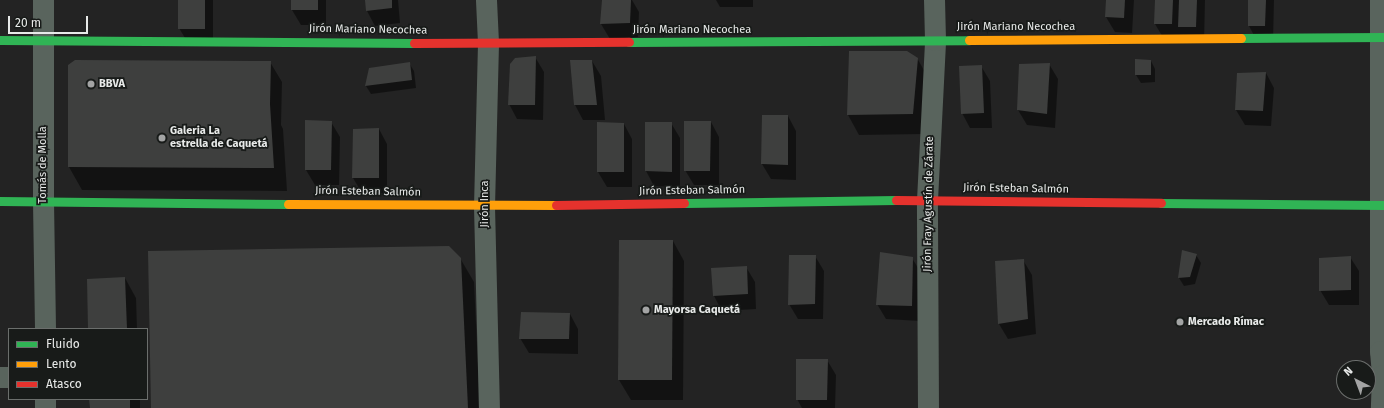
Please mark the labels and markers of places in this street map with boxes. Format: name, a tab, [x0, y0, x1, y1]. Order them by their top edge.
place label: BBVA	[99, 77, 125, 91]
marker: BBVA	[86, 79, 96, 89]
place label: Galeria La estrella de Caquetá	[170, 125, 268, 151]
marker: Galeria La estrella de Caquetá	[157, 133, 167, 143]
place label: Mayorsa Caquetá	[654, 303, 740, 317]
marker: Mayorsa Caquetá	[641, 305, 651, 315]
place label: Mercado Rímac	[1188, 315, 1264, 329]
marker: Mercado Rímac	[1175, 317, 1185, 327]

